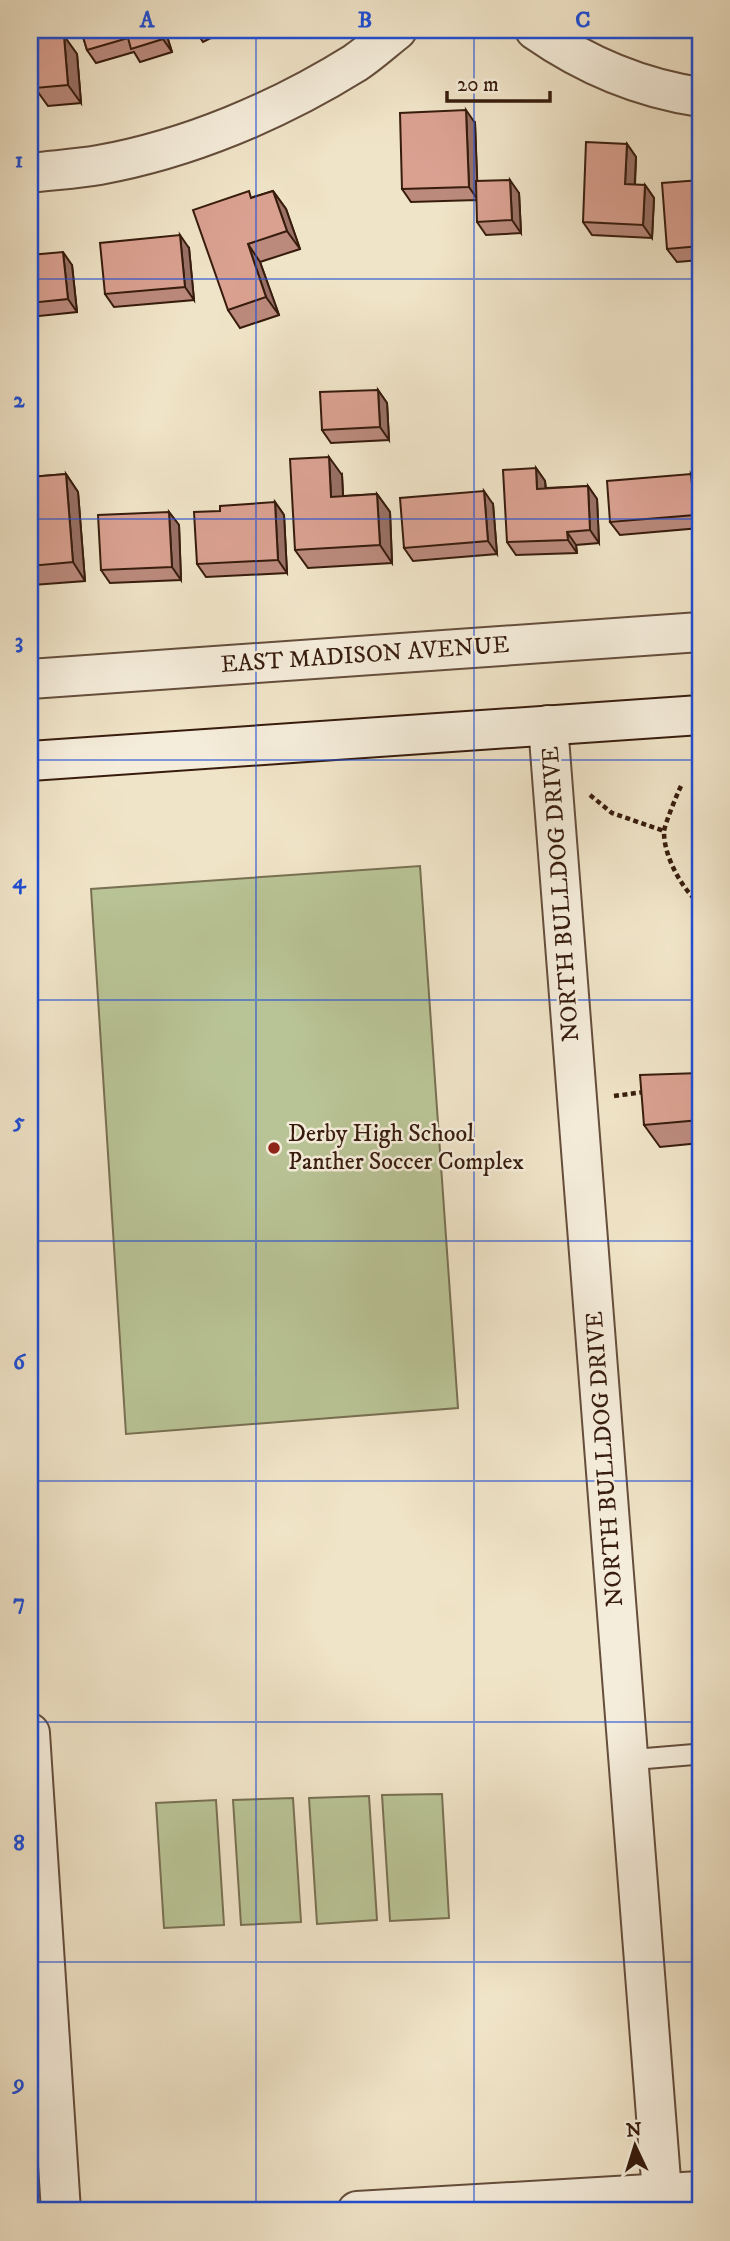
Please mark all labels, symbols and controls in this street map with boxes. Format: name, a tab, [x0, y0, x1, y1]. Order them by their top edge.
text: A	[139, 6, 156, 35]
text: B	[358, 6, 372, 35]
text: C	[575, 6, 591, 35]
scale bar	[447, 60, 550, 104]
text: 20 m	[457, 72, 499, 98]
text: 1	[15, 146, 23, 175]
text: 2	[13, 386, 25, 415]
text: 3	[15, 627, 23, 656]
street label: EAST MADISON AVENUE	[220, 630, 510, 680]
street label: NORTH BULLDOG DRIVE	[536, 745, 586, 1043]
text: 4	[12, 867, 27, 896]
text: 5	[12, 1107, 25, 1136]
place label: Derby High School Panther Soccer Complex	[288, 1119, 524, 1177]
marker: Derby High School Panther Soccer Complex	[266, 1140, 282, 1156]
street label: NORTH BULLDOG DRIVE	[580, 1310, 630, 1608]
text: 6	[13, 1348, 27, 1377]
text: 7	[13, 1588, 25, 1617]
text: 8	[13, 1829, 25, 1858]
text: 9	[11, 2069, 25, 2098]
north arrow	[600, 2112, 670, 2182]
text: N	[625, 2118, 643, 2143]

